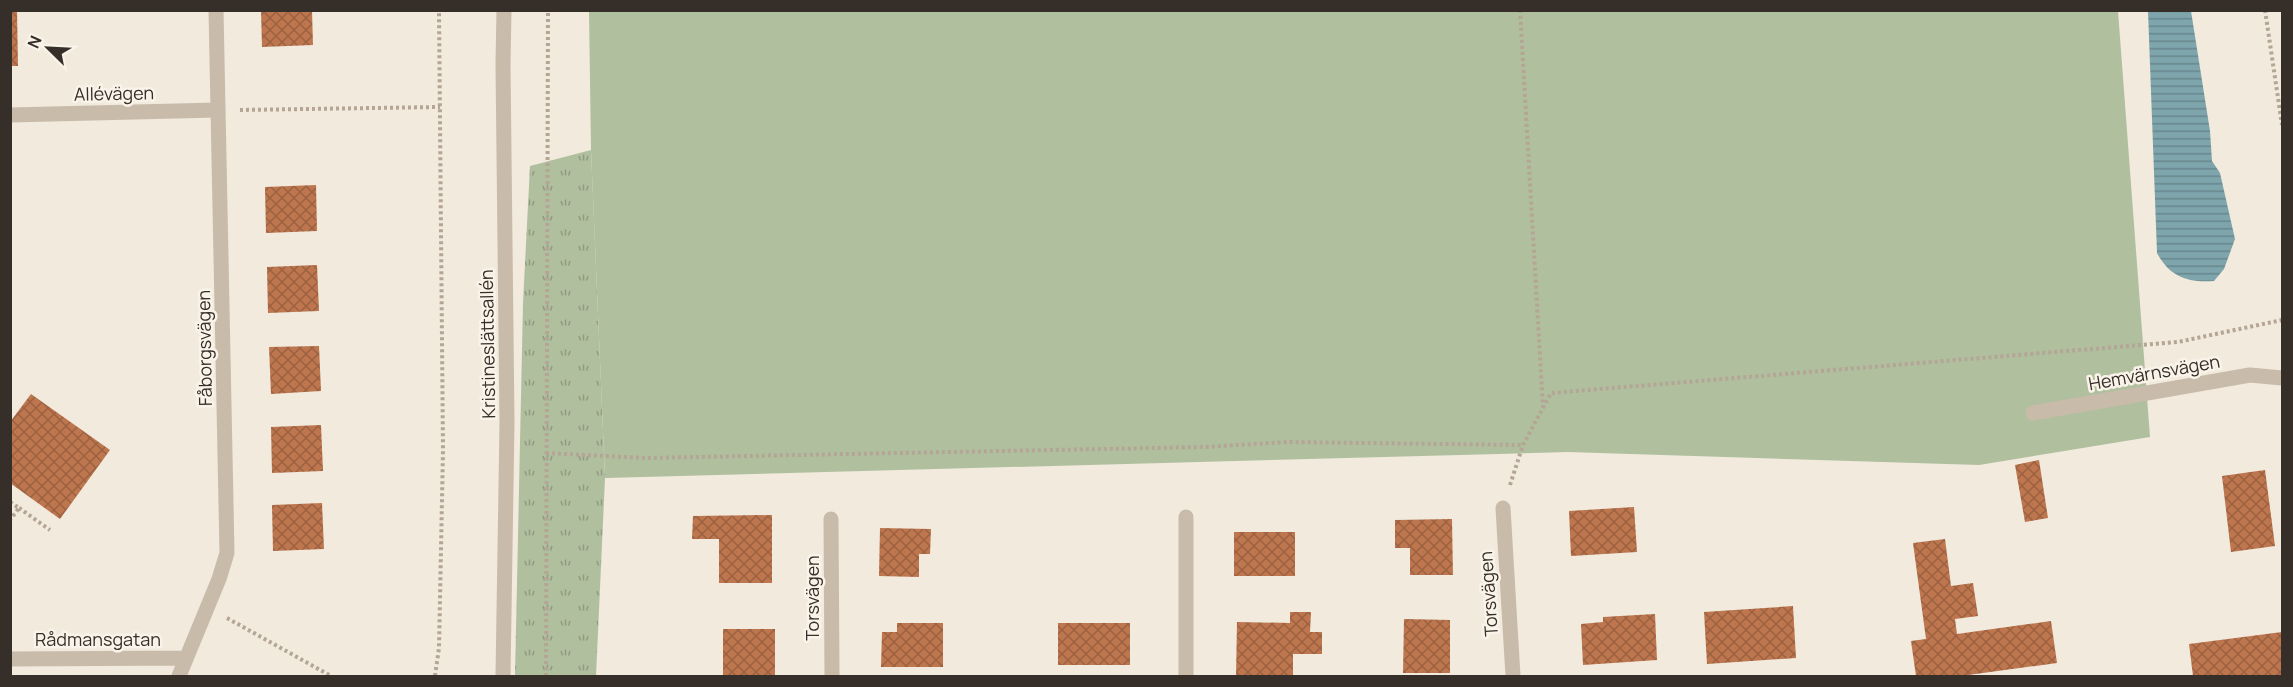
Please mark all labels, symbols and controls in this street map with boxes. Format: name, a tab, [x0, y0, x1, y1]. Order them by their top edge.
north arrow	[18, 18, 78, 78]
text: N	[22, 32, 47, 52]
street label: Allévägen	[74, 80, 154, 106]
street label: Kristineslättsallén	[474, 269, 500, 419]
street label: Fåborgsvägen	[191, 290, 217, 406]
street label: Hemvärnsvägen	[2086, 349, 2222, 395]
street label: Torsvägen	[1473, 551, 1503, 637]
street label: Torsvägen	[800, 555, 824, 641]
street label: Rådmansgatan	[35, 627, 161, 651]

